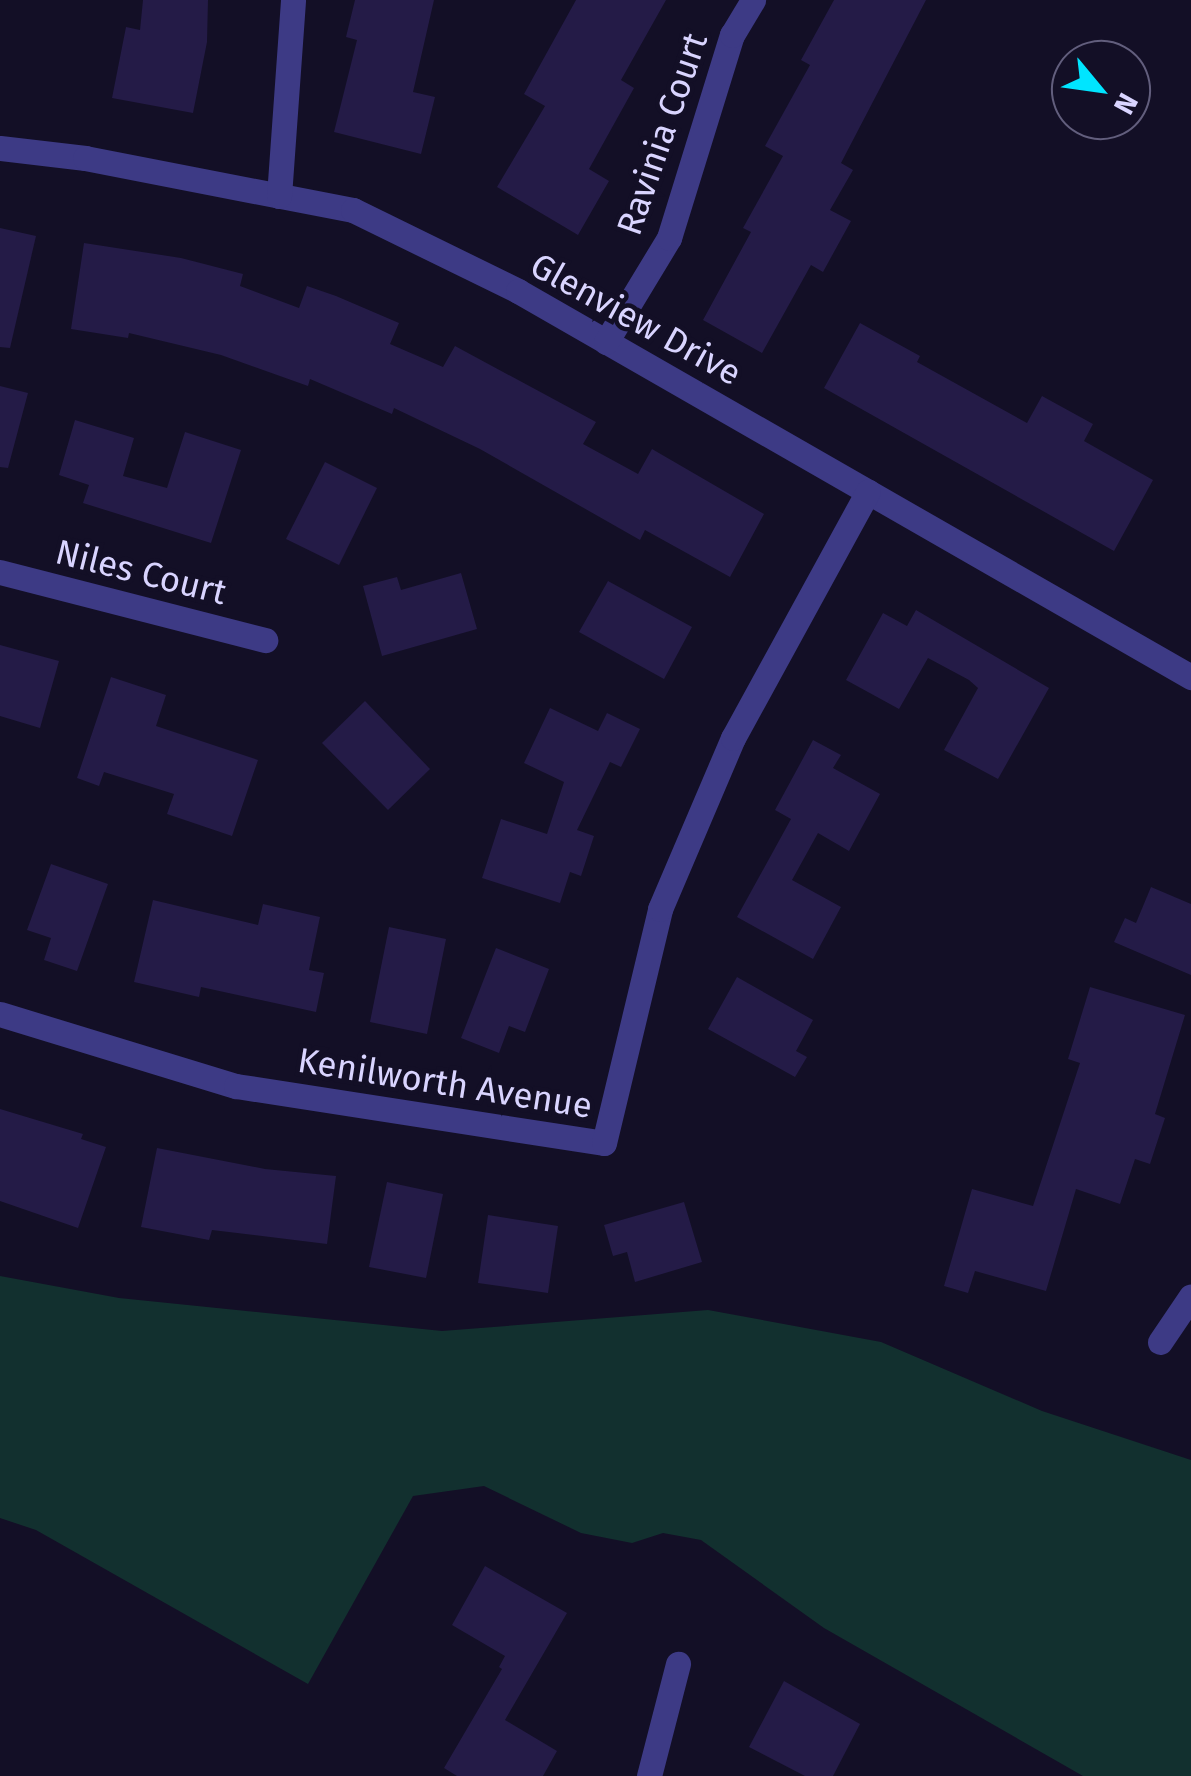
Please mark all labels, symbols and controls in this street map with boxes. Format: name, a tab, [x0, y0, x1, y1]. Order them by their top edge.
street label: Ravinia Court	[608, 27, 716, 241]
north arrow	[1051, 40, 1151, 140]
text: N	[1107, 88, 1145, 120]
street label: Glenview Drive	[523, 244, 749, 394]
street label: Niles Court	[51, 531, 231, 613]
street label: Kenilworth Avenue	[295, 1039, 595, 1127]

